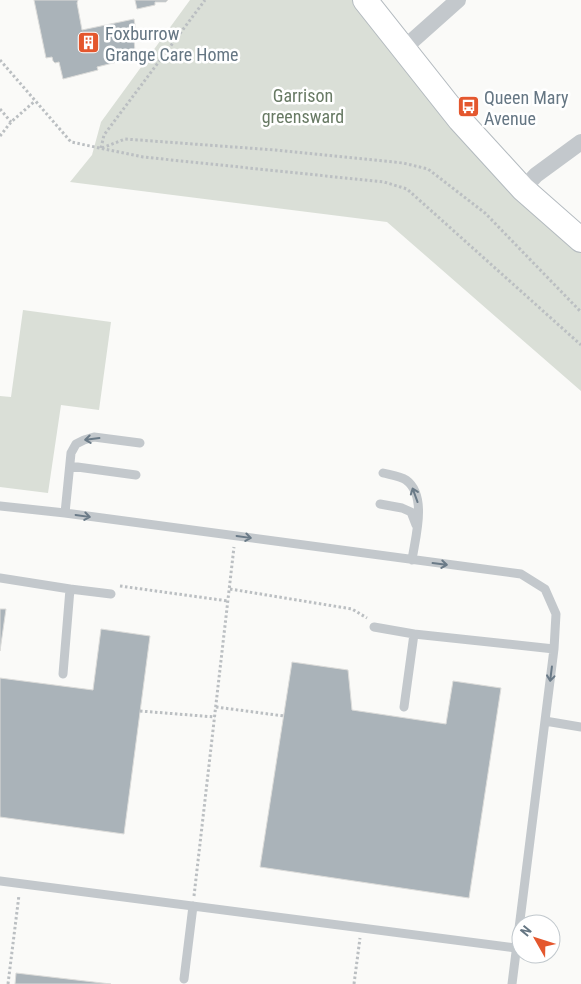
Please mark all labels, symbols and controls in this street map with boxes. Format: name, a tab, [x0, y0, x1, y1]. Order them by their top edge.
place label: Foxburrow Grange Care Home	[105, 23, 238, 65]
building icon: Foxburrow Grange Care Home	[77, 31, 101, 55]
park label: Garrison greensward	[262, 85, 344, 127]
place label: Queen Mary Avenue	[484, 87, 569, 129]
bus stop icon: Queen Mary Avenue	[456, 95, 480, 119]
one-way arrow	[85, 434, 101, 444]
one-way arrow	[410, 487, 420, 503]
one-way arrow	[75, 511, 91, 521]
one-way arrow	[236, 533, 252, 543]
one-way arrow	[432, 559, 448, 569]
one-way arrow	[546, 666, 556, 682]
north arrow	[511, 914, 561, 964]
text: N	[517, 922, 535, 939]

